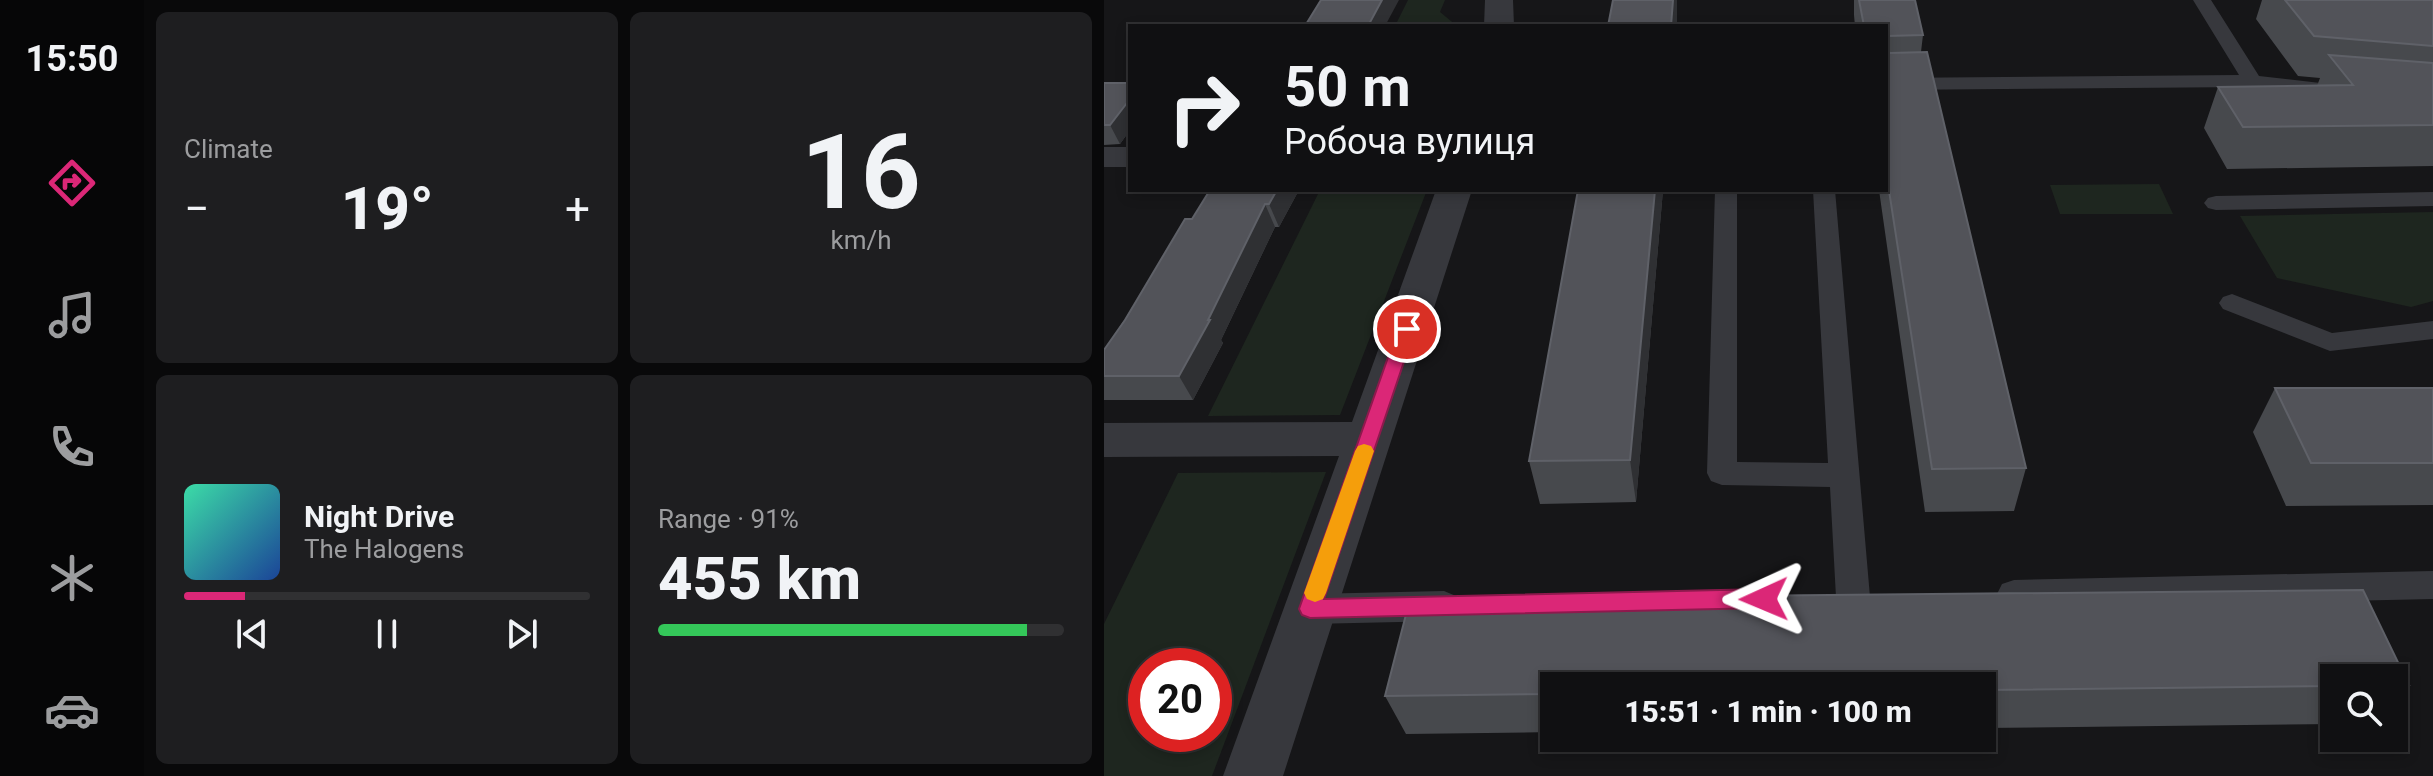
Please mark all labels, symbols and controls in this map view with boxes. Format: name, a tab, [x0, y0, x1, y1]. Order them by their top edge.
text: 15:50	[26, 38, 118, 80]
text: 50 m	[1284, 54, 1411, 120]
icon: right	[1152, 56, 1256, 160]
text: 16	[801, 112, 921, 233]
text: Робоча вулиця	[1284, 121, 1535, 163]
text: Climate	[184, 134, 273, 164]
icon: directions	[44, 155, 100, 211]
text: 19°	[341, 173, 434, 244]
text: −	[184, 183, 209, 235]
text: +	[565, 183, 590, 235]
text: km/h	[830, 225, 892, 255]
icon: music	[44, 287, 100, 343]
pin	[1373, 295, 1441, 363]
icon: arrive	[1385, 307, 1429, 351]
icon: phone	[44, 419, 100, 475]
text: Night Drive	[304, 499, 454, 534]
text: Range · 91%	[658, 504, 799, 534]
text: The Halogens	[304, 534, 464, 564]
text: 455 km	[658, 543, 861, 614]
icon: climate	[44, 550, 100, 606]
position arrow	[1722, 557, 1806, 641]
icon: previous	[230, 612, 274, 656]
icon: pause	[365, 612, 409, 656]
icon: next	[500, 612, 544, 656]
speed limit sign: 20	[1128, 648, 1232, 752]
map controls	[2320, 664, 2408, 752]
button: search	[2320, 664, 2408, 752]
icon: car	[44, 682, 100, 738]
text: 15:51 · 1 min · 100 m	[1624, 694, 1912, 729]

